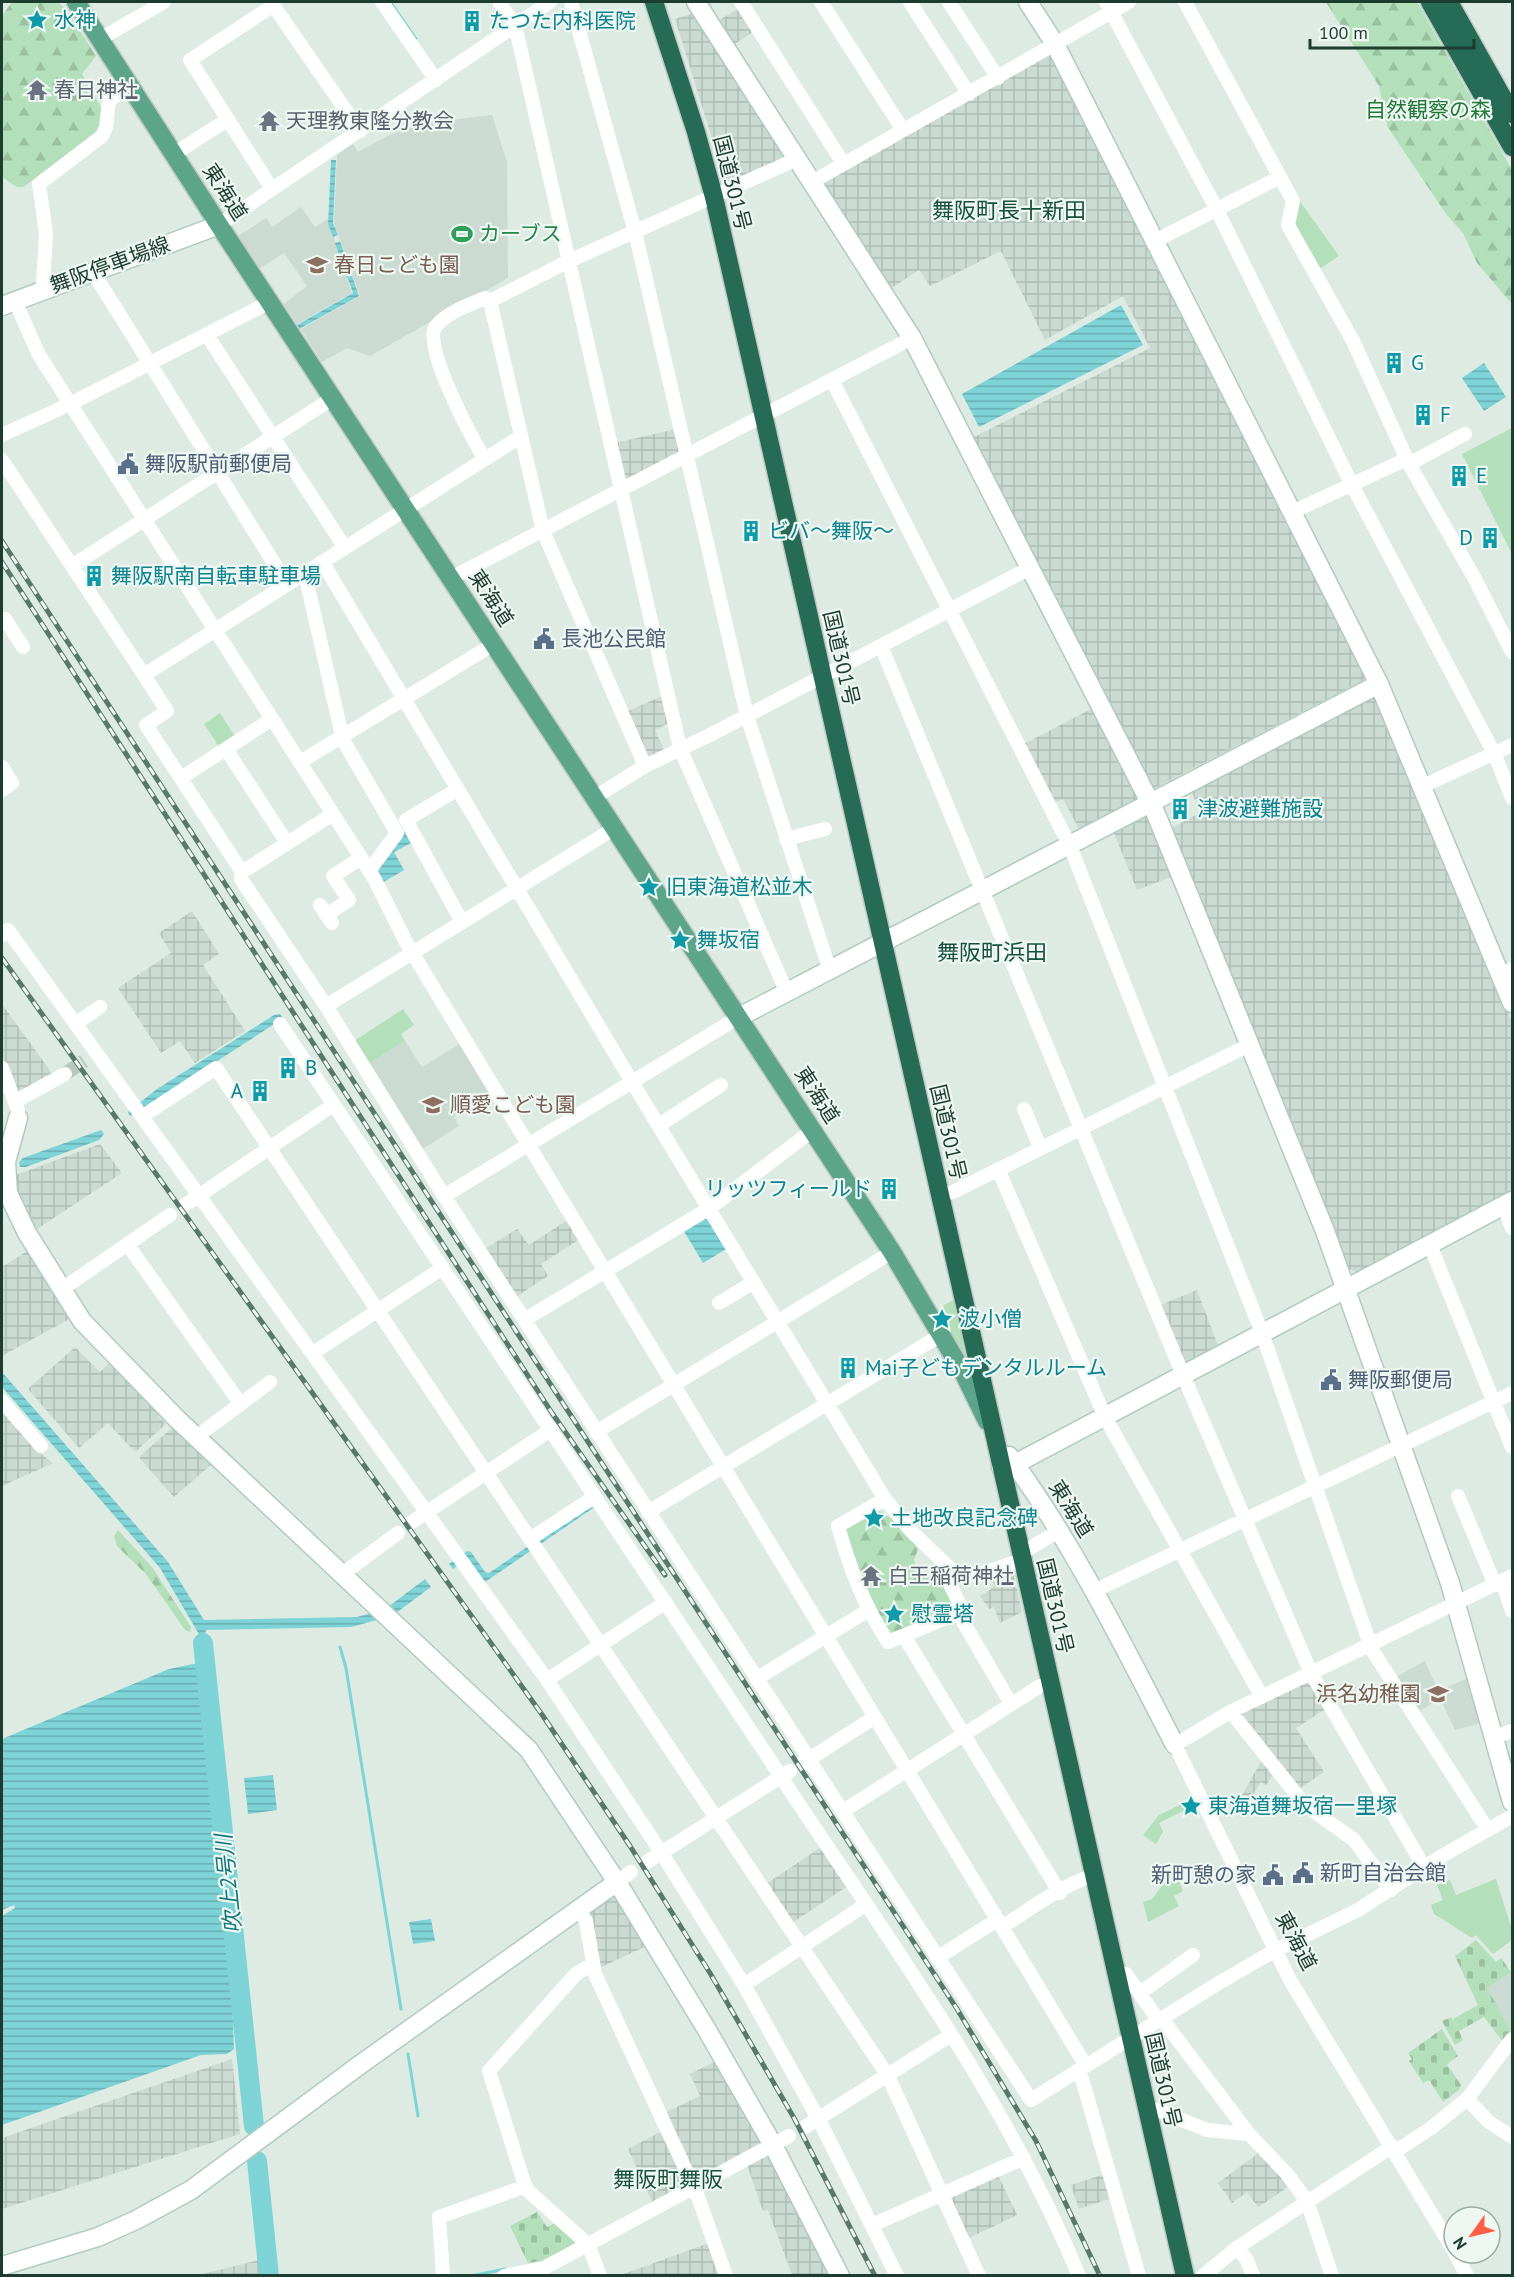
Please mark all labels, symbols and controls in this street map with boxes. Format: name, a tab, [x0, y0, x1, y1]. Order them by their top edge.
place label: 水神	[54, 6, 96, 33]
place label: たつた内科医院	[489, 7, 636, 34]
place icon: 水神	[25, 8, 49, 32]
building icon: たつた内科医院	[460, 9, 484, 33]
scale bar	[1310, 12, 1474, 50]
text: 100 m	[1319, 21, 1368, 44]
place label: 春日神社	[54, 76, 138, 103]
temple icon: 春日神社	[25, 78, 49, 102]
park label: 自然観察の森	[1365, 96, 1491, 123]
place label: 天理教東隆分教会	[286, 107, 454, 134]
temple icon: 天理教東隆分教会	[257, 109, 281, 133]
street label: 国道301号	[708, 132, 757, 233]
street label: 東海道	[197, 158, 254, 225]
district label: 舞阪町長十新田	[932, 196, 1086, 224]
place label: カーブス	[479, 220, 562, 247]
sports icon: カーブス	[450, 222, 474, 246]
street label: 舞阪停車場線	[46, 230, 174, 299]
place label: 春日こども園	[334, 251, 460, 278]
school or university icon: 春日こども園	[305, 253, 329, 277]
place label: G	[1411, 349, 1424, 376]
building icon: G	[1382, 351, 1406, 375]
place label: F	[1440, 401, 1451, 428]
building icon: F	[1411, 403, 1435, 427]
place label: 舞阪駅前郵便局	[145, 450, 292, 477]
public building icon: 舞阪駅前郵便局	[116, 452, 140, 476]
place label: E	[1476, 462, 1487, 489]
building icon: E	[1447, 464, 1471, 488]
place label: ビバ～舞阪～	[768, 517, 894, 544]
building icon: ビバ～舞阪～	[739, 519, 763, 543]
place label: D	[1459, 524, 1473, 551]
building icon: D	[1478, 526, 1502, 550]
place label: 舞阪駅南自転車駐車場	[111, 562, 321, 589]
building icon: 舞阪駅南自転車駐車場	[82, 564, 106, 588]
street label: 東海道	[463, 564, 520, 631]
street label: 国道301号	[817, 607, 866, 708]
place label: 長池公民館	[561, 625, 666, 652]
public building icon: 長池公民館	[532, 627, 556, 651]
place label: 津波避難施設	[1197, 795, 1323, 822]
building icon: 津波避難施設	[1168, 797, 1192, 821]
place label: 旧東海道松並木	[666, 873, 813, 900]
place icon: 旧東海道松並木	[637, 875, 661, 899]
place label: 舞坂宿	[697, 926, 760, 953]
place icon: 舞坂宿	[668, 928, 692, 952]
district label: 舞阪町浜田	[937, 938, 1047, 966]
place label: B	[305, 1054, 317, 1081]
building icon: B	[276, 1056, 300, 1080]
street label: 東海道	[789, 1061, 846, 1128]
place label: A	[231, 1077, 244, 1104]
building icon: A	[248, 1079, 272, 1103]
street label: 国道301号	[924, 1081, 973, 1182]
place label: 順愛こども園	[450, 1091, 576, 1118]
school or university icon: 順愛こども園	[421, 1093, 445, 1117]
place label: リッツフィールド	[704, 1175, 872, 1202]
building icon: リッツフィールド	[877, 1177, 901, 1201]
place label: 波小僧	[959, 1305, 1022, 1332]
place icon: 波小僧	[930, 1307, 954, 1331]
place label: Mai子どもデンタルルーム	[865, 1354, 1107, 1381]
building icon: Mai子どもデンタルルーム	[836, 1356, 860, 1380]
place label: 舞阪郵便局	[1348, 1366, 1453, 1393]
public building icon: 舞阪郵便局	[1319, 1368, 1343, 1392]
street label: 東海道	[1043, 1475, 1100, 1543]
place label: 土地改良記念碑	[891, 1504, 1038, 1531]
place icon: 土地改良記念碑	[862, 1506, 886, 1530]
street label: 国道301号	[1031, 1555, 1080, 1656]
place label: 白王稲荷神社	[888, 1562, 1014, 1589]
temple icon: 白王稲荷神社	[859, 1564, 883, 1588]
place label: 慰霊塔	[911, 1600, 974, 1627]
place icon: 慰霊塔	[882, 1602, 906, 1626]
place label: 浜名幼稚園	[1316, 1680, 1421, 1707]
school or university icon: 浜名幼稚園	[1426, 1682, 1450, 1706]
place label: 東海道舞坂宿一里塚	[1208, 1792, 1397, 1819]
place icon: 東海道舞坂宿一里塚	[1179, 1794, 1203, 1818]
water label: 吹上2号川	[209, 1831, 247, 1935]
place label: 新町自治会館	[1320, 1859, 1446, 1886]
place label: 新町憩の家	[1151, 1861, 1256, 1888]
public building icon: 新町自治会館	[1291, 1861, 1315, 1885]
public building icon: 新町憩の家	[1261, 1863, 1285, 1887]
street label: 東海道	[1270, 1907, 1323, 1975]
street label: 国道301号	[1139, 2029, 1188, 2130]
district label: 舞阪町舞阪	[613, 2165, 723, 2193]
north arrow	[1442, 2205, 1502, 2265]
text: N	[1448, 2233, 1471, 2253]

